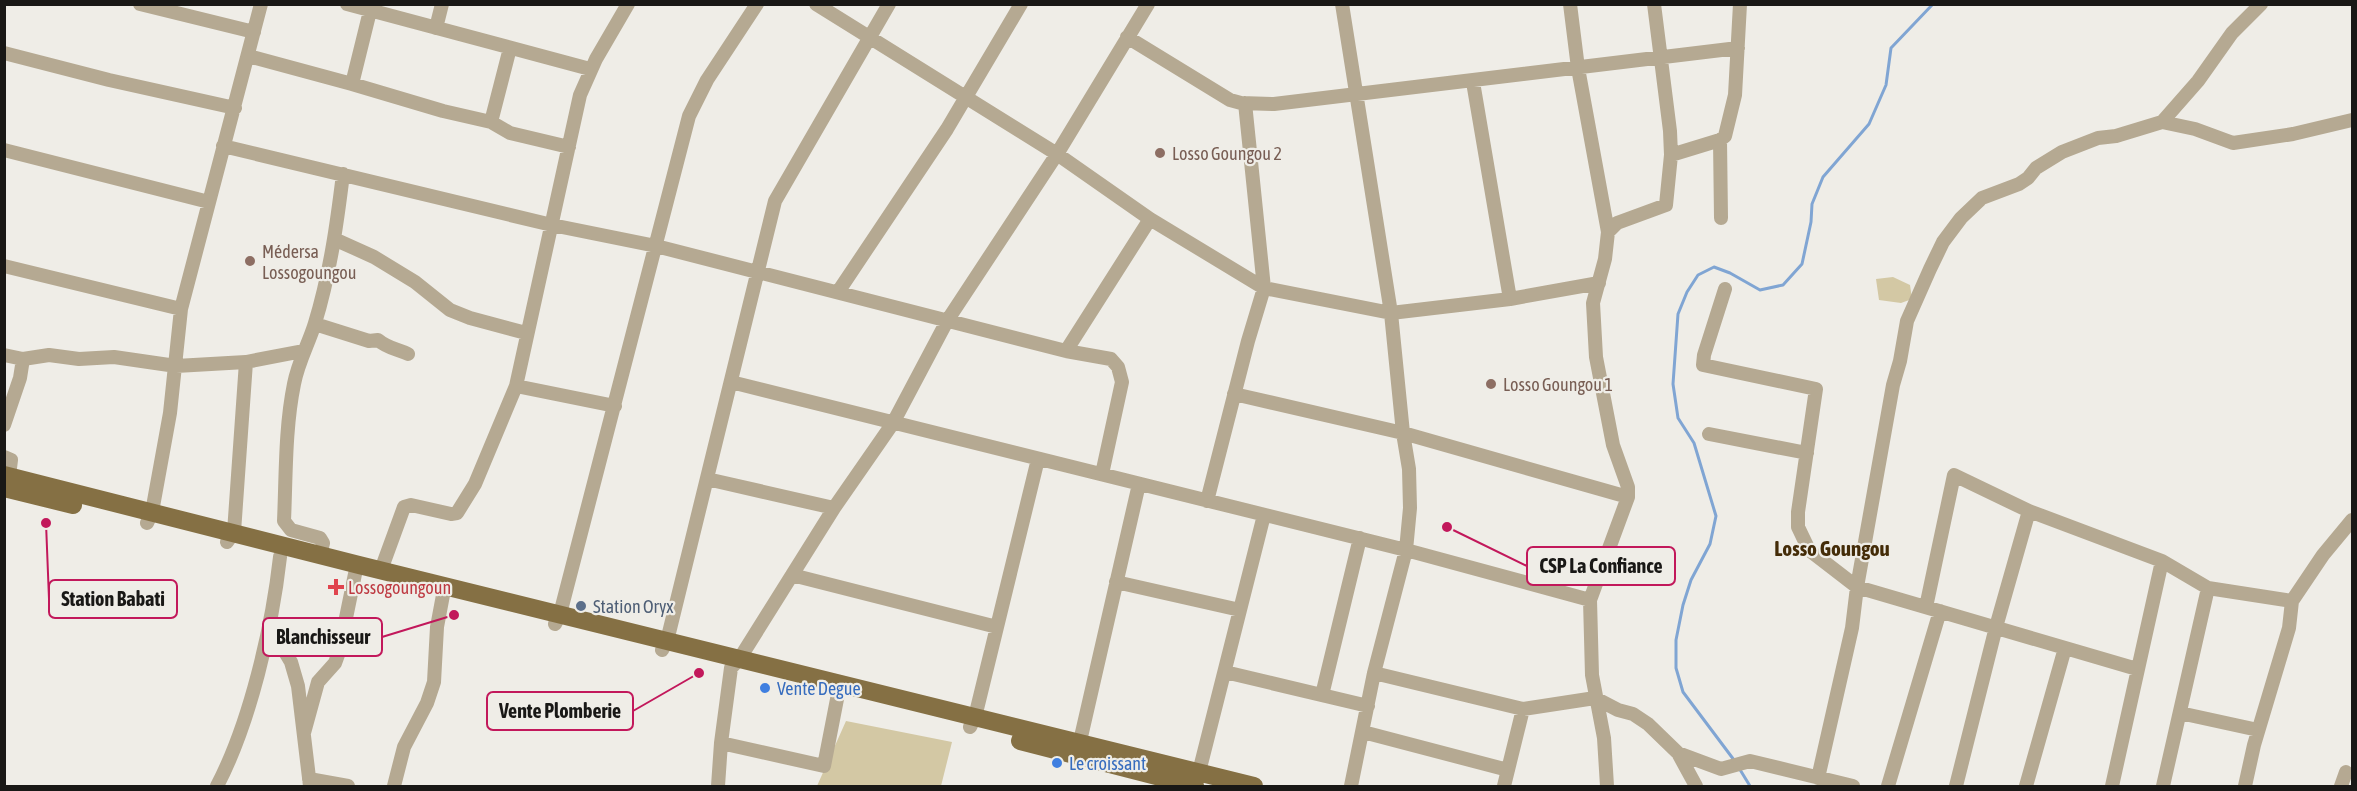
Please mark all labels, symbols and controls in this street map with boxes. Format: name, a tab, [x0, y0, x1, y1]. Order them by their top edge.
place label: Losso Goungou 2	[1172, 143, 1282, 164]
marker: Losso Goungou 2	[1153, 146, 1167, 160]
place label: Médersa Lossogoungou	[262, 241, 356, 283]
marker: Médersa Lossogoungou	[243, 254, 257, 268]
place label: Losso Goungou 1	[1503, 374, 1613, 395]
marker: Losso Goungou 1	[1484, 377, 1498, 391]
district label: Losso Goungou	[1774, 536, 1890, 560]
callout: CSP La Confiance	[1527, 547, 1675, 585]
text: CSP La Confiance	[1539, 554, 1663, 577]
place label: Lossogoungoun	[348, 577, 451, 598]
callout: Station Babati	[49, 580, 177, 618]
marker: Lossogoungoun	[329, 580, 343, 594]
text: Station Babati	[61, 587, 165, 610]
place label: Station Oryx	[593, 596, 674, 617]
marker: Station Oryx	[574, 599, 588, 613]
callout: Blanchisseur	[263, 618, 382, 656]
text: Blanchisseur	[276, 625, 371, 648]
place label: Vente Degue	[777, 678, 861, 699]
marker: Vente Degue	[758, 681, 772, 695]
callout: Vente Plomberie	[487, 692, 633, 730]
text: Vente Plomberie	[498, 699, 621, 722]
place label: Le croissant	[1069, 753, 1146, 774]
marker: Le croissant	[1050, 756, 1064, 770]

